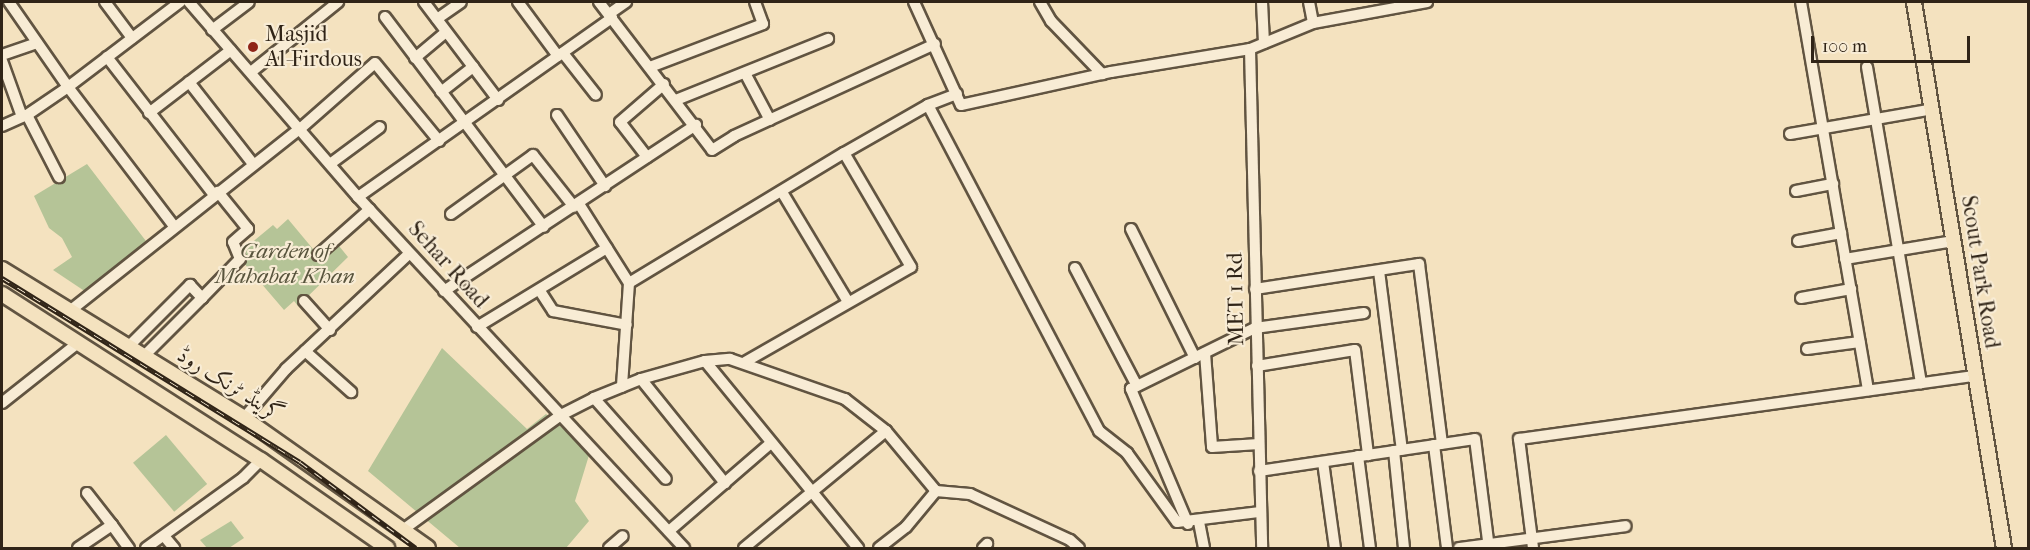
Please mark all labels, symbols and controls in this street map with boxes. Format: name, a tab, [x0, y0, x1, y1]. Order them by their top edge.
place label: Masjid Al-Firdous	[265, 21, 362, 72]
scale bar	[1814, 24, 1973, 62]
text: 100 m	[1822, 36, 1867, 57]
marker: Masjid Al-Firdous	[246, 40, 260, 54]
street label: Scout Park Road	[1955, 194, 2005, 350]
street label: Sehar Road	[402, 216, 494, 314]
park label: Garden of Mahabat Khan	[215, 238, 355, 290]
street label: MET 1 Rd	[1222, 252, 1250, 346]
street label: گرینڈ ٹرنک روڈ	[172, 342, 288, 428]

